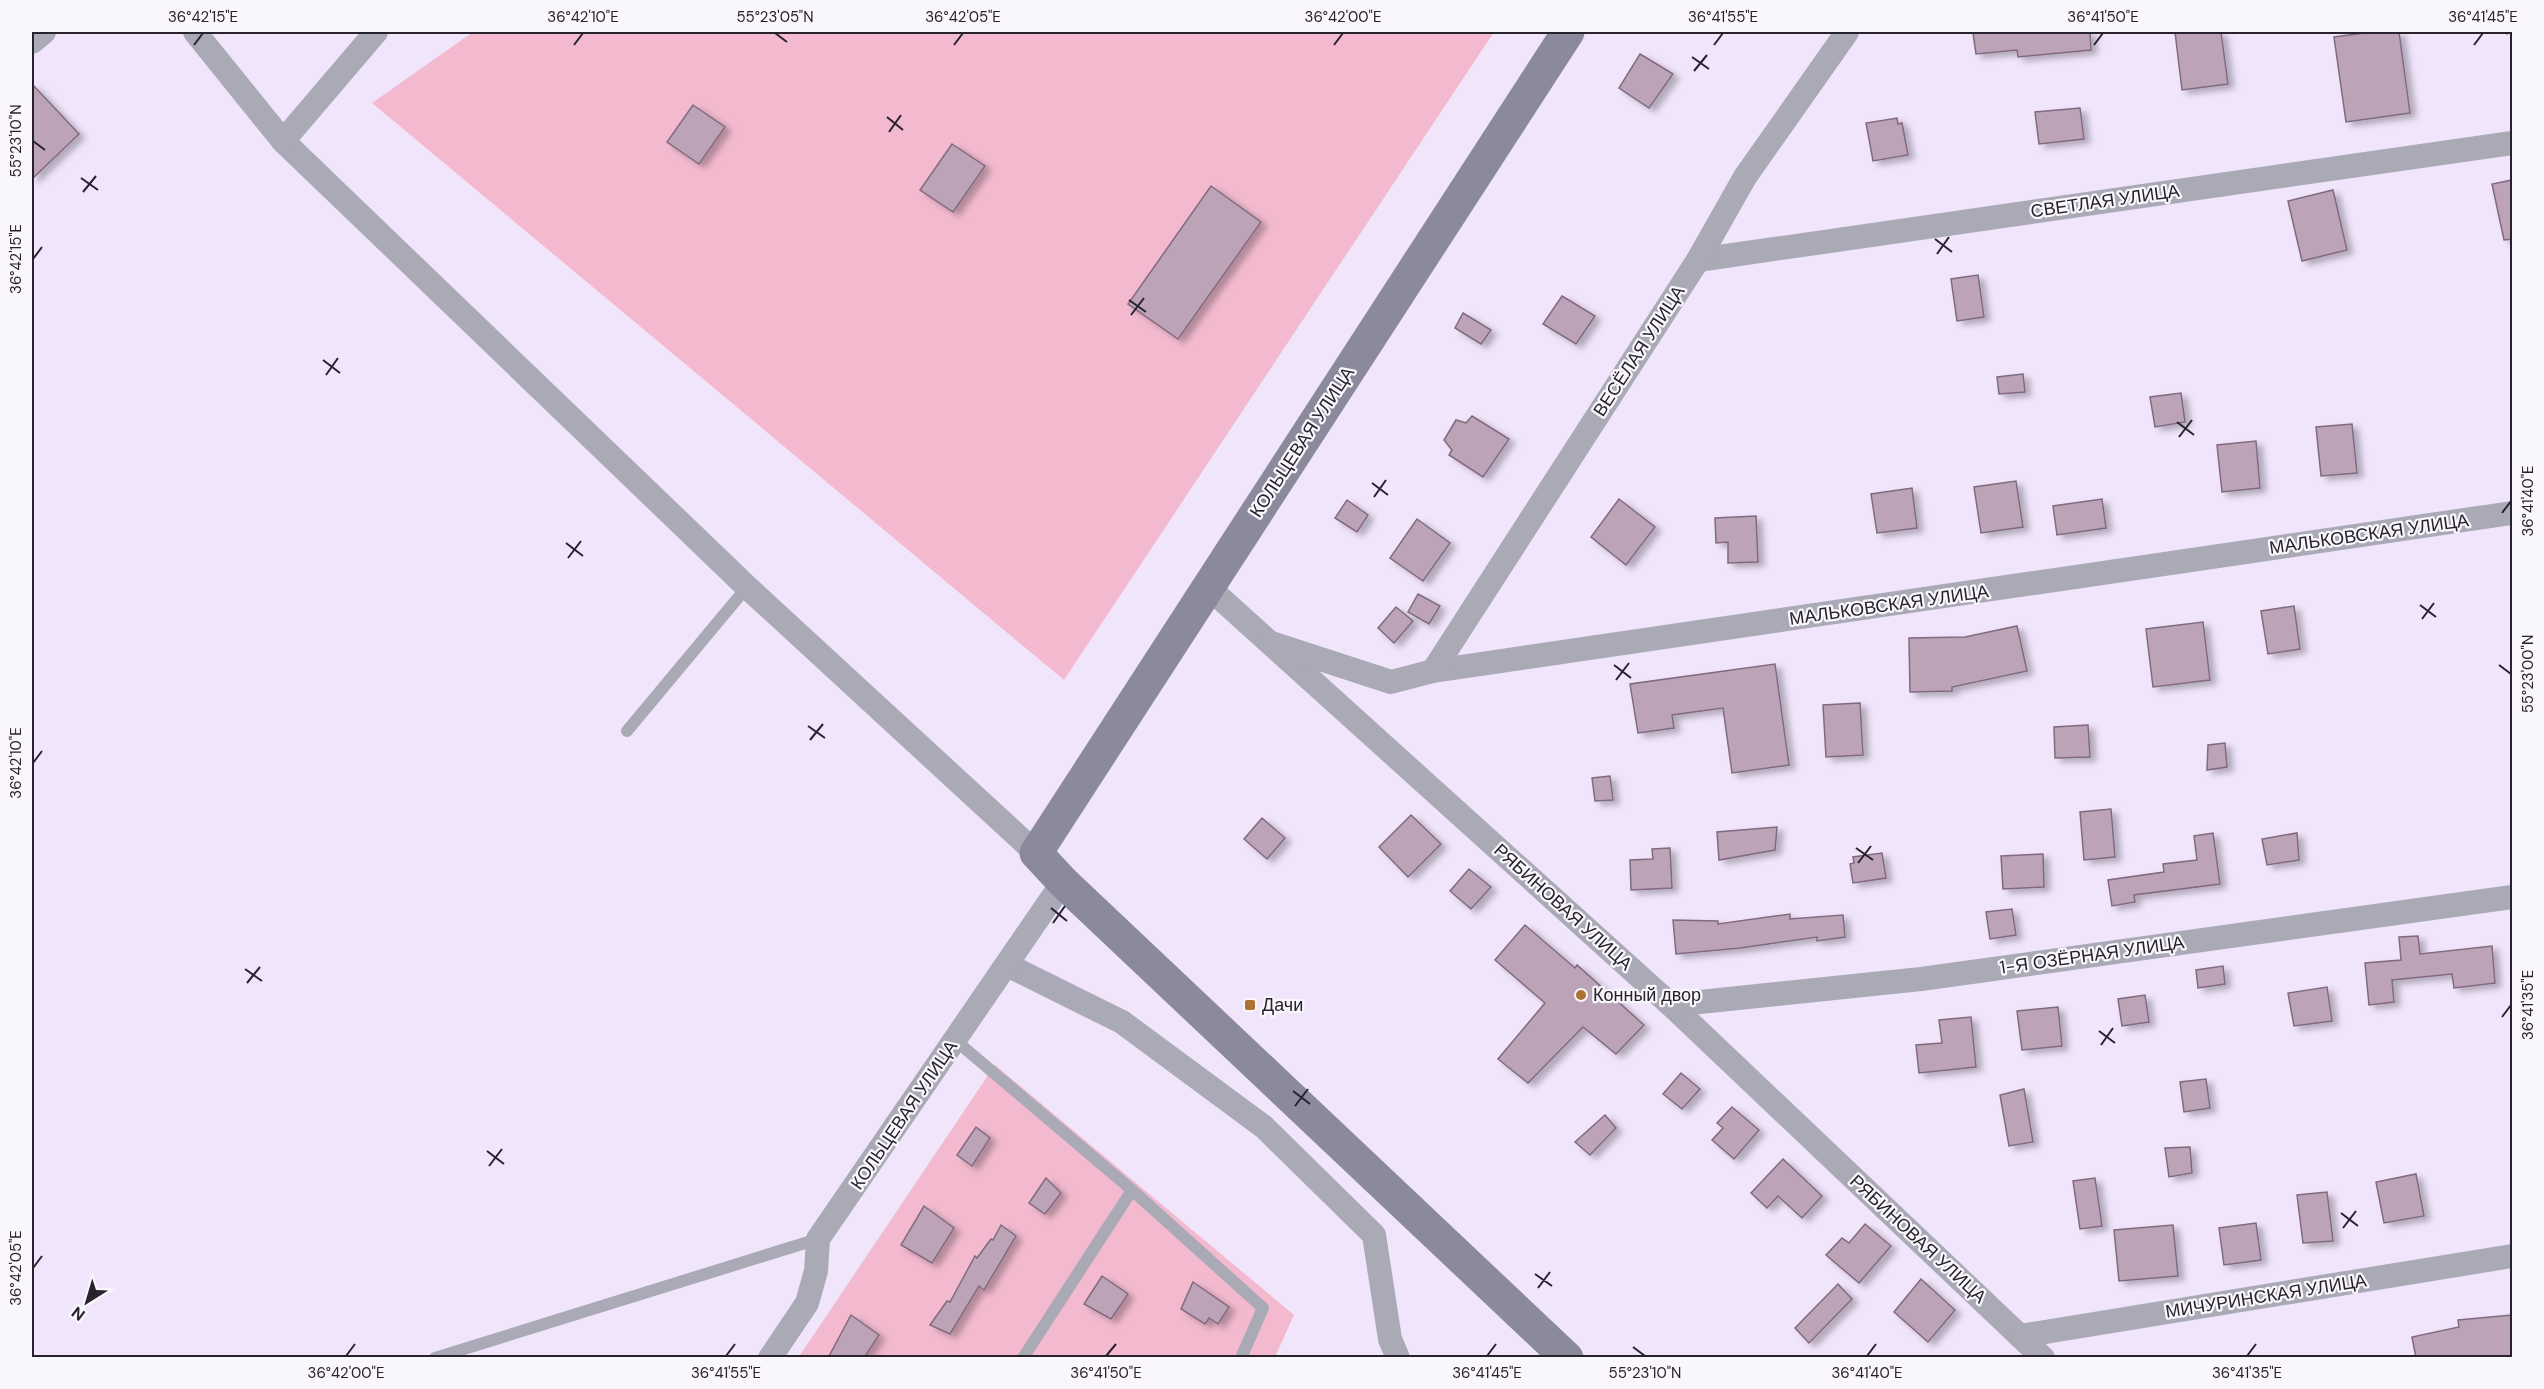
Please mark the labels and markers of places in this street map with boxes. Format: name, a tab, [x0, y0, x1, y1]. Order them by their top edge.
place label: Конный двор	[1593, 983, 1701, 1007]
marker: Конный двор	[1574, 988, 1588, 1002]
place label: Дачи	[1262, 993, 1303, 1017]
marker: Дачи	[1243, 998, 1257, 1012]

